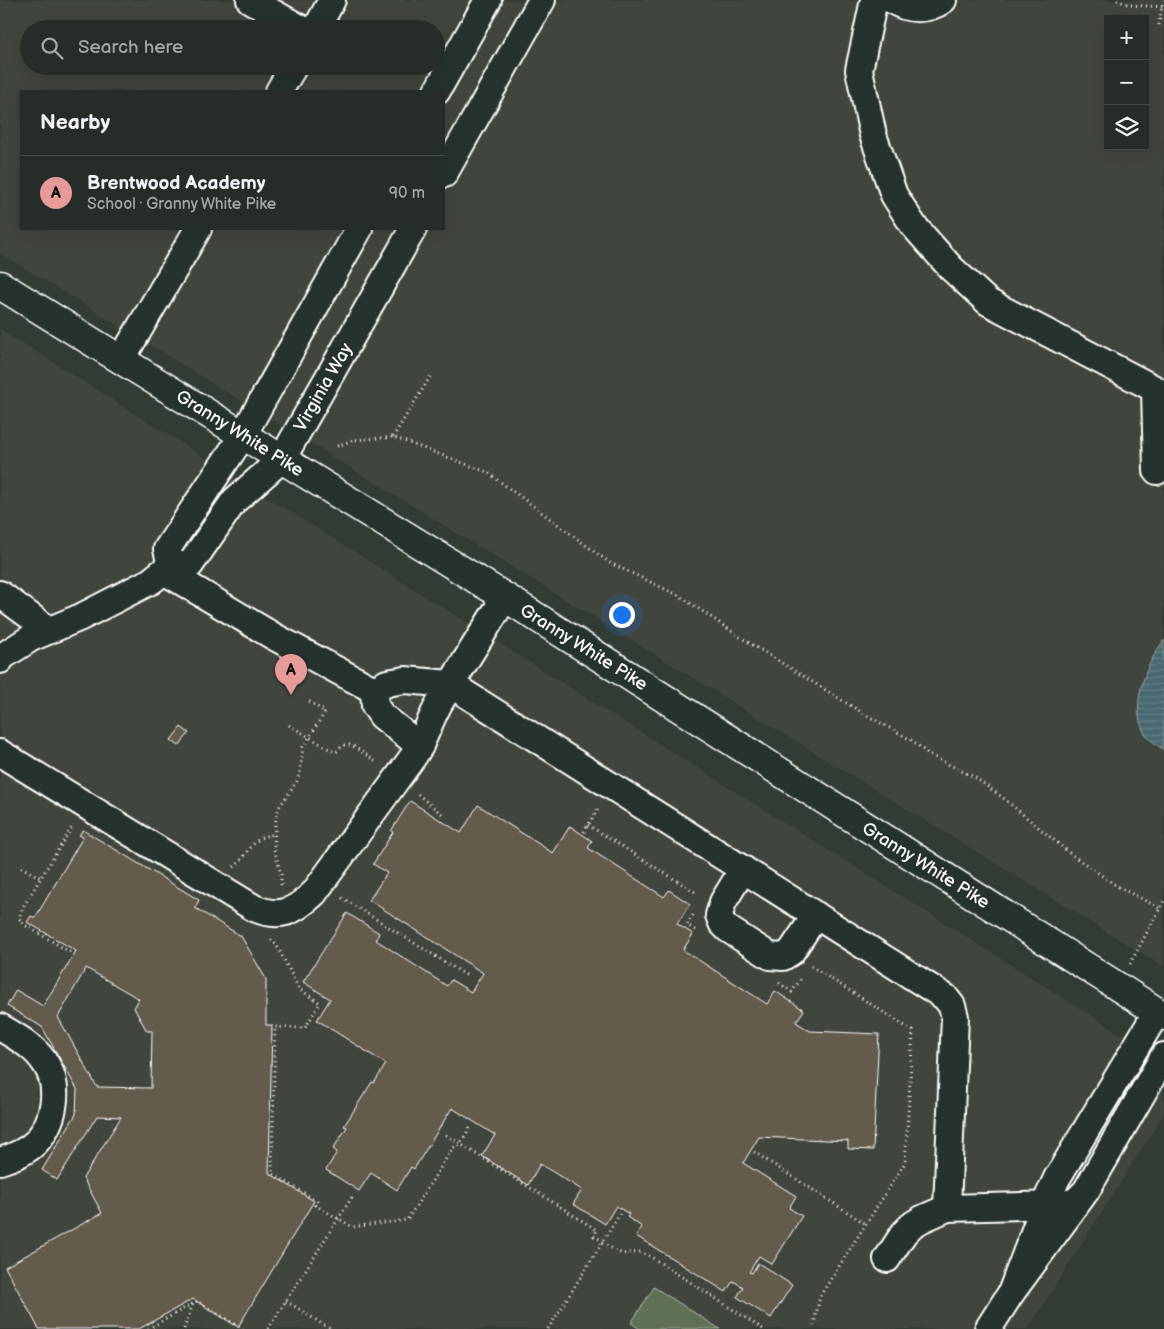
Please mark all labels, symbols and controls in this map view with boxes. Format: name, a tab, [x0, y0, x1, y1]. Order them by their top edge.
map controls	[1104, 15, 1149, 150]
button: +	[1104, 15, 1149, 60]
search box	[20, 20, 445, 75]
icon: search	[38, 34, 66, 62]
text: Search here	[78, 36, 183, 59]
button: −	[1104, 60, 1149, 105]
button: layers	[1104, 105, 1149, 150]
text: Nearby	[40, 110, 110, 135]
text: Brentwood Academy	[87, 172, 265, 195]
text: A	[51, 184, 61, 203]
text: 90 m	[389, 184, 425, 203]
text: School · Granny White Pike	[87, 195, 276, 214]
street label: Virginia Way	[290, 339, 358, 435]
street label: Granny White Pike	[172, 386, 308, 481]
street label: Granny White Pike	[516, 600, 652, 695]
your location	[609, 602, 635, 628]
pin: A	[275, 654, 307, 695]
street label: Granny White Pike	[858, 818, 994, 913]

